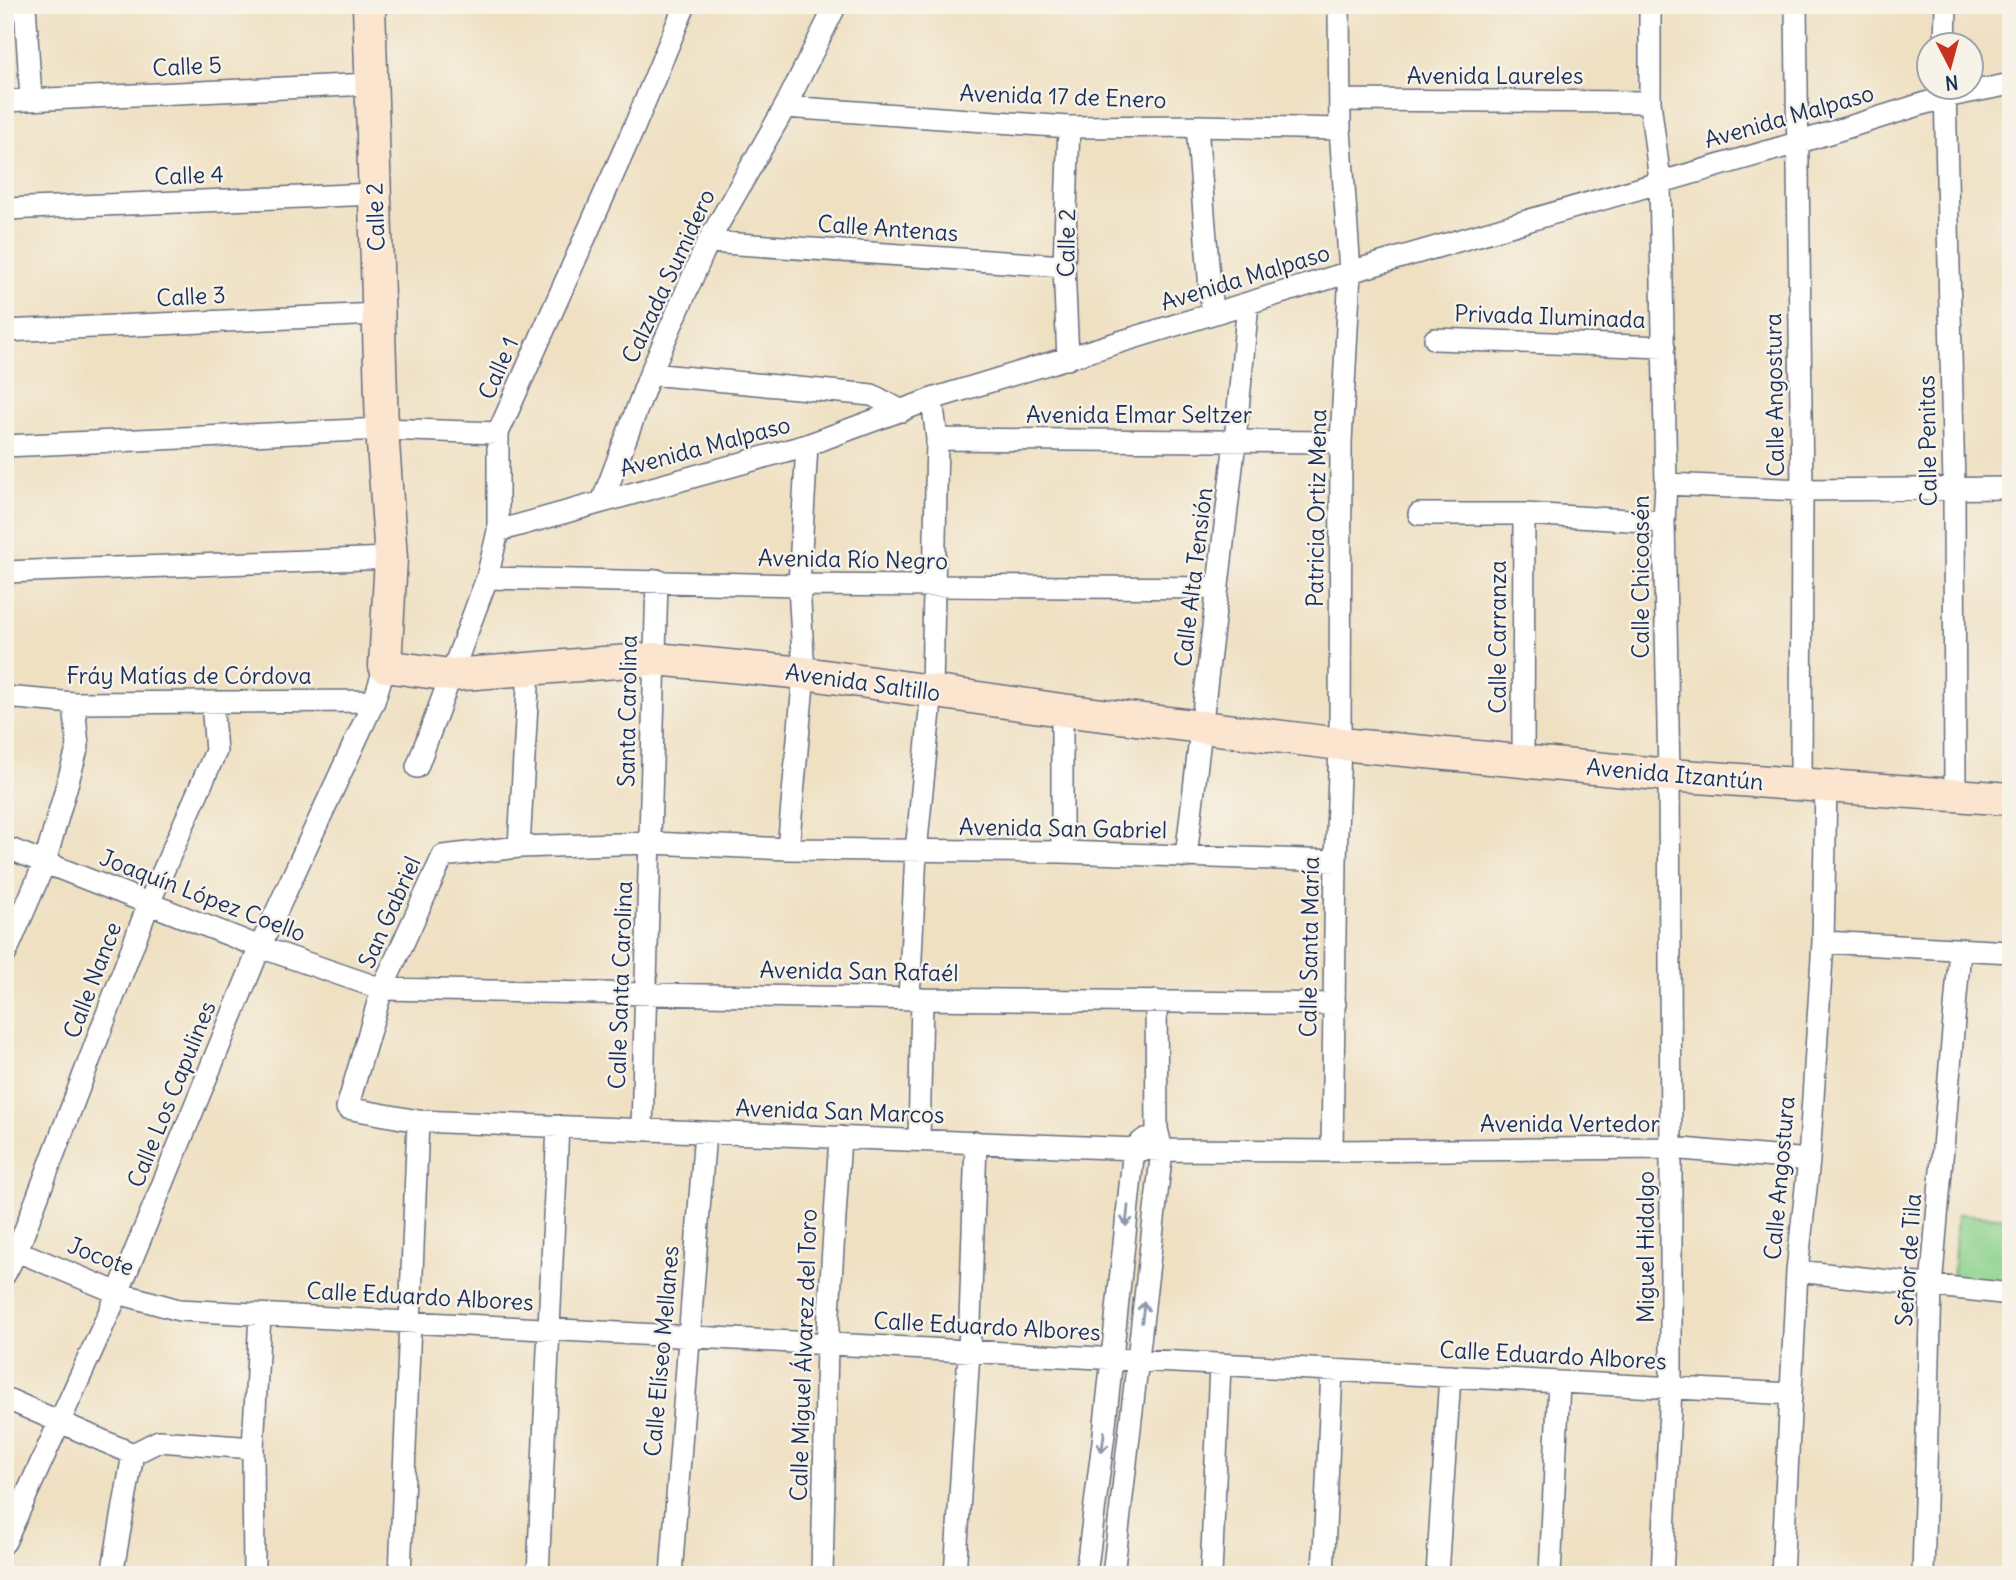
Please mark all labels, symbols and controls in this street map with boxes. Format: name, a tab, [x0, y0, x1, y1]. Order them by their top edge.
north arrow	[1914, 32, 1984, 102]
street label: Calle 5	[152, 50, 222, 82]
street label: Avenida Laureles	[1407, 61, 1583, 90]
text: N	[1944, 70, 1960, 96]
street label: Avenida 17 de Enero	[959, 78, 1167, 114]
street label: Avenida Malpaso	[1701, 78, 1877, 154]
street label: Calle 4	[154, 159, 224, 191]
street label: Calle 2	[359, 182, 391, 252]
street label: Calzada Sumidero	[615, 184, 721, 368]
street label: Calle 2	[1051, 208, 1081, 278]
street label: Calle Antenas	[817, 209, 959, 247]
street label: Avenida Malpaso	[1157, 238, 1333, 316]
street label: Calle 3	[156, 280, 226, 312]
street label: Privada Iluminada	[1454, 298, 1646, 334]
street label: Calle Angostura	[1758, 313, 1790, 477]
street label: Calle 1	[471, 332, 525, 404]
street label: Calle Penitas	[1911, 375, 1943, 507]
street label: Avenida Elmar Seltzer	[1026, 400, 1253, 429]
street label: Avenida Malpaso	[617, 409, 793, 483]
street label: Patricia Ortiz Mena	[1300, 409, 1332, 607]
street label: Calle Alta Tensión	[1168, 486, 1218, 668]
street label: Calle Chicoasén	[1626, 495, 1655, 659]
street label: Avenida Río Negro	[758, 543, 948, 575]
street label: Calle Carranza	[1483, 560, 1512, 714]
street label: Santa Carolina	[611, 635, 643, 787]
street label: Avenida Saltillo	[784, 657, 942, 707]
street label: Fráy Matías de Córdova	[66, 661, 312, 690]
street label: Avenida Itzantún	[1585, 752, 1765, 796]
street label: Avenida San Gabriel	[959, 812, 1167, 844]
street label: Joaquín López Coello	[96, 842, 310, 948]
street label: San Gabriel	[352, 852, 426, 972]
street label: Calle Santa María	[1293, 856, 1325, 1038]
street label: Calle Santa Carolina	[602, 880, 638, 1090]
street label: Calle Nance	[57, 918, 127, 1042]
street label: Avenida San Rafaél	[759, 955, 959, 987]
street label: Calle Los Capulines	[120, 997, 222, 1191]
street label: Avenida San Marcos	[735, 1093, 945, 1129]
street label: Calle Angostura	[1757, 1095, 1801, 1261]
street label: Avenida Vertedor	[1480, 1109, 1660, 1138]
street label: Miguel Hidalgo	[1631, 1171, 1660, 1323]
street label: Señor de Tila	[1889, 1193, 1927, 1327]
one-way arrow	[1120, 1204, 1133, 1227]
street label: Calle Miguel Álvarez del Toro	[783, 1208, 823, 1502]
street label: Jocote	[64, 1230, 138, 1282]
street label: Calle Elíseo Mellanes	[637, 1244, 685, 1458]
street label: Calle Eduardo Albores	[306, 1276, 534, 1316]
one-way arrow	[1136, 1301, 1149, 1324]
street label: Calle Eduardo Albores	[873, 1306, 1101, 1346]
street label: Calle Eduardo Albores	[1439, 1335, 1667, 1375]
one-way arrow	[1096, 1430, 1109, 1453]

